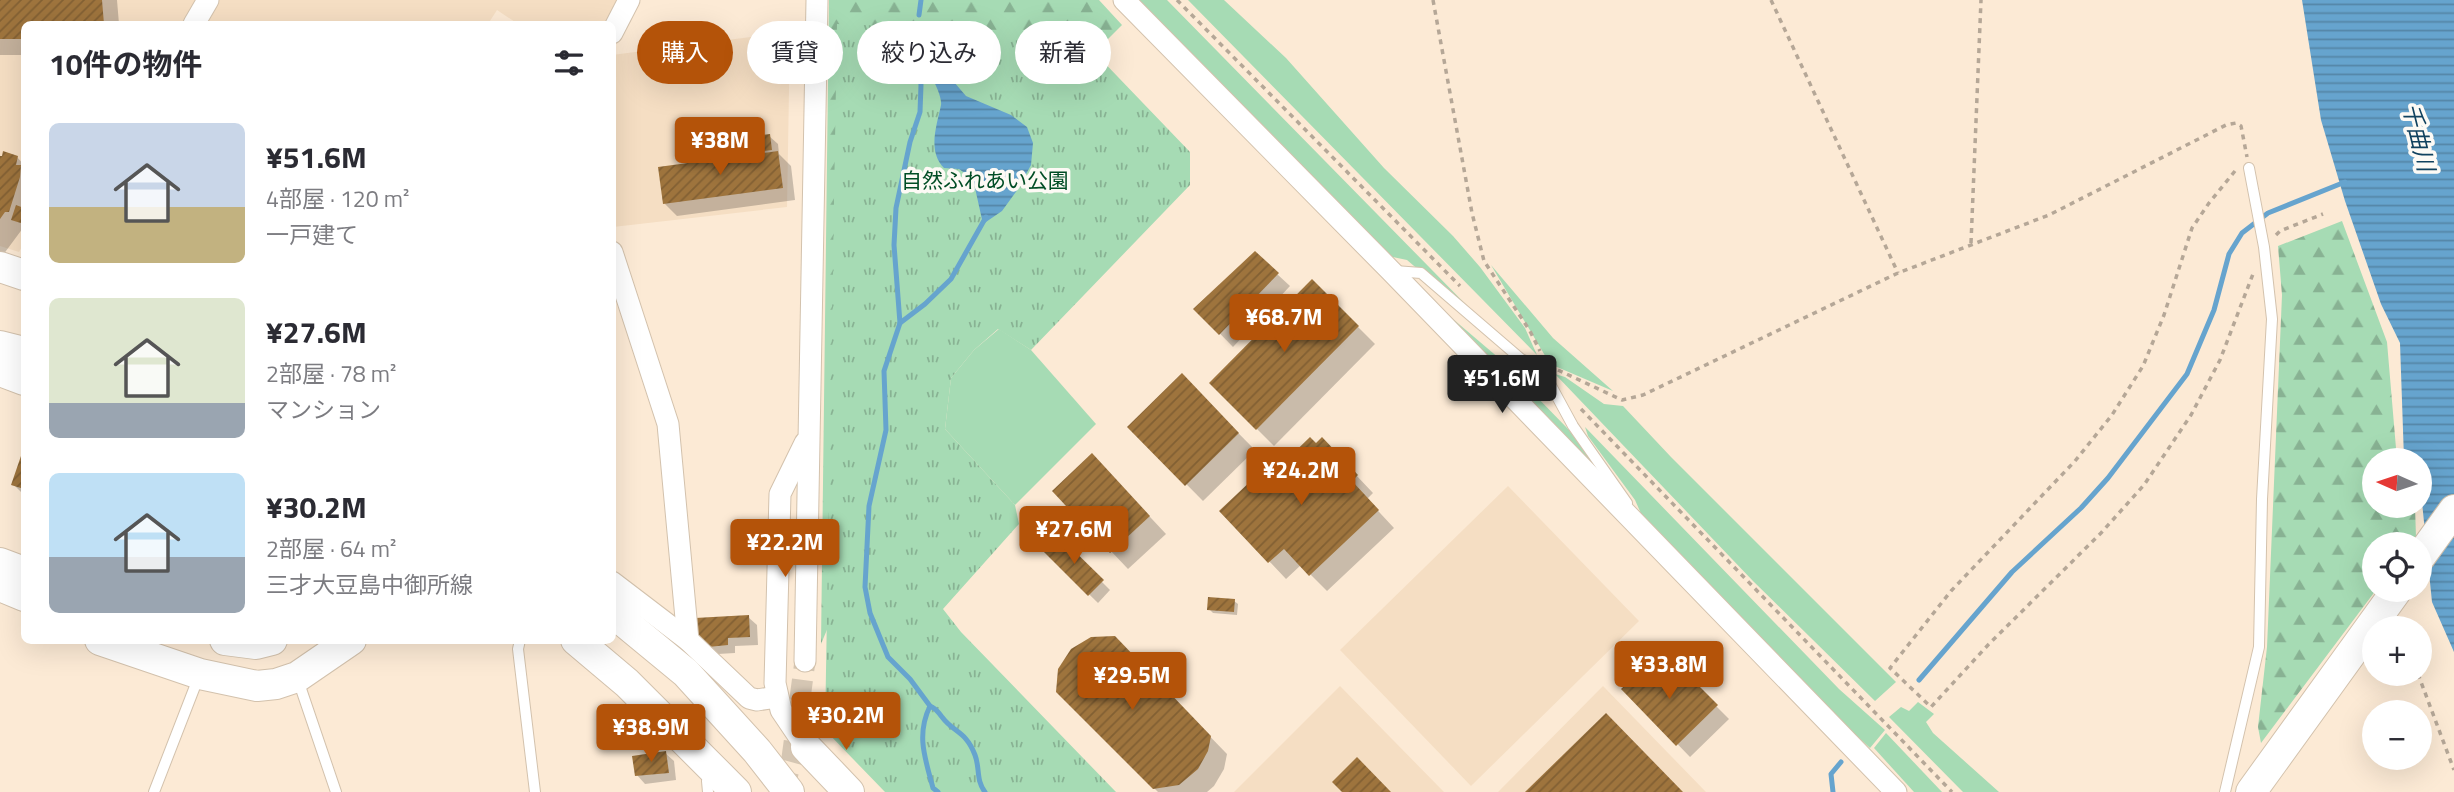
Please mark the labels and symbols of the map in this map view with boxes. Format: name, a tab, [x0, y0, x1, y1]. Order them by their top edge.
water label: 千曲川	[2394, 99, 2445, 178]
pin: ¥38M	[679, 118, 761, 177]
park label: 自然ふれあい公園	[901, 164, 1069, 196]
pin: ¥68.7M	[1227, 294, 1341, 354]
pin: ¥51.6M	[1445, 356, 1559, 415]
pin: ¥24.2M	[1244, 448, 1358, 507]
north arrow	[2362, 448, 2432, 518]
pin: ¥27.6M	[1017, 506, 1131, 566]
pin: ¥22.2M	[728, 520, 842, 579]
pin: ¥33.8M	[1612, 642, 1726, 701]
pin: ¥29.5M	[1075, 652, 1189, 712]
pin: ¥30.2M	[789, 692, 903, 752]
pin: ¥38.9M	[594, 704, 708, 764]

